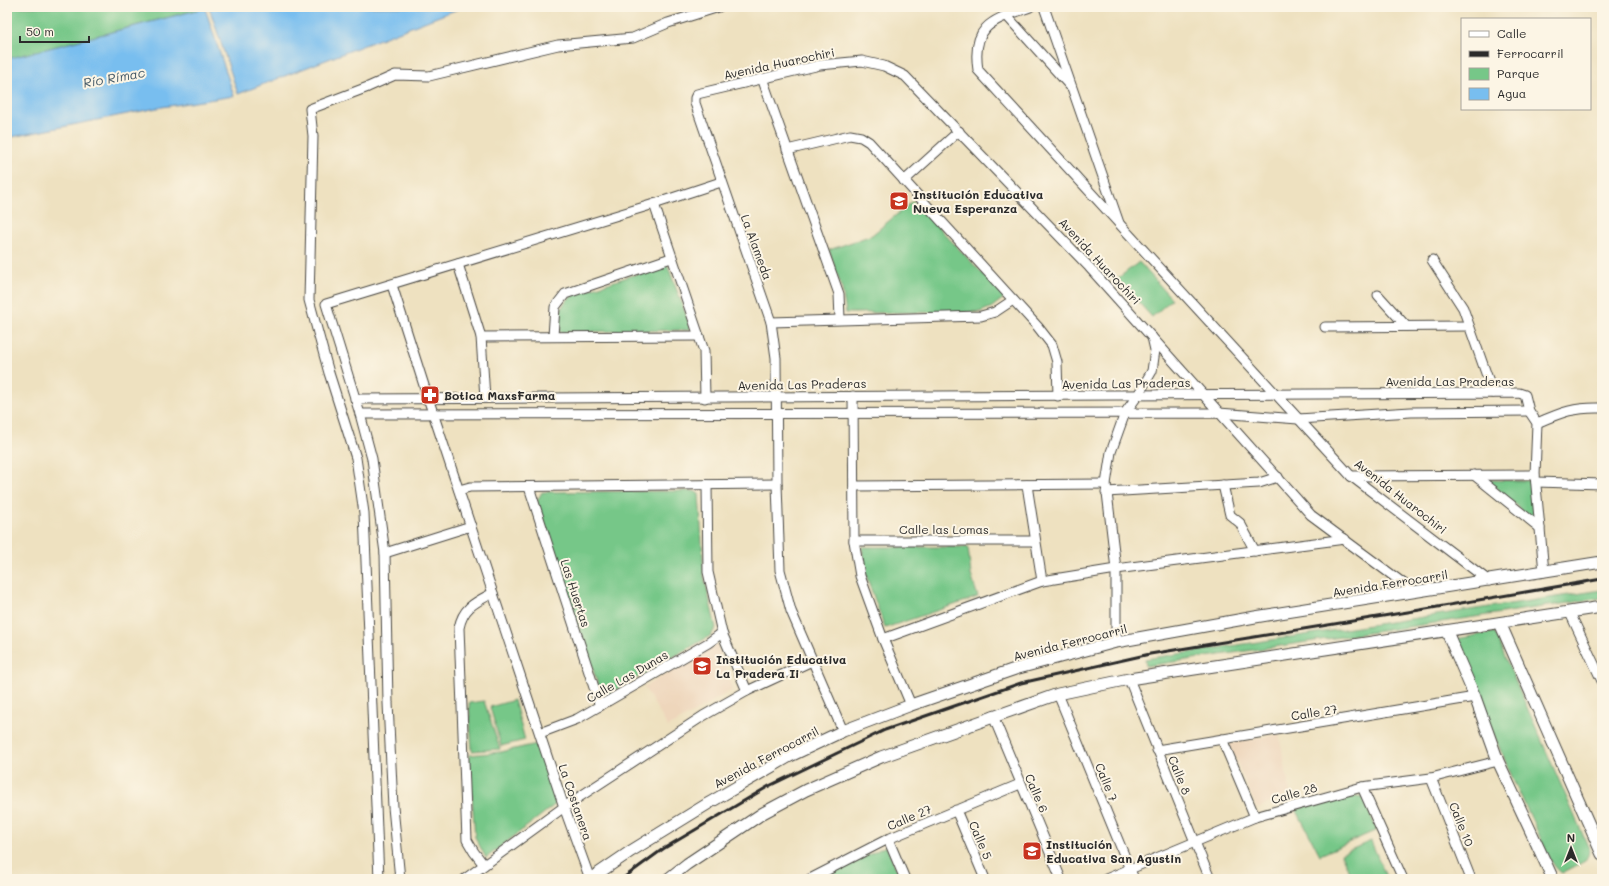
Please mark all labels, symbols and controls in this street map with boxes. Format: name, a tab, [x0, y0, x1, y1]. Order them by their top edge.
scale bar	[20, 18, 89, 44]
legend	[1461, 18, 1591, 110]
text: 50 m	[26, 23, 54, 39]
text: Calle	[1497, 25, 1527, 41]
street label: Avenida Huarochiri	[722, 43, 836, 83]
text: Ferrocarril	[1497, 45, 1564, 61]
water label: Río Rímac	[82, 63, 147, 91]
text: Parque	[1497, 65, 1540, 81]
text: Agua	[1497, 85, 1526, 101]
place label: Institución Educativa Nueva Esperanza	[913, 186, 1043, 216]
school or university icon: Institución Educativa Nueva Esperanza	[888, 190, 910, 212]
street label: La Alameda	[738, 212, 776, 282]
street label: Avenida Huarochiri	[1056, 214, 1144, 308]
street label: Avenida Las Praderas	[1386, 373, 1515, 389]
street label: Avenida Las Praderas	[1061, 374, 1191, 392]
street label: Avenida Las Praderas	[737, 375, 867, 393]
pharmacy icon: Botica MaxsFarma	[419, 384, 441, 406]
place label: Botica MaxsFarma	[444, 387, 555, 403]
street label: Avenida Huarochiri	[1352, 455, 1450, 537]
street label: Calle las Lomas	[899, 521, 989, 537]
street label: Las Huertas	[557, 557, 595, 629]
street label: Avenida Ferrocarril	[1331, 566, 1449, 600]
street label: Avenida Ferrocarril	[1011, 620, 1129, 664]
street label: Calle Las Dunas	[583, 646, 671, 706]
place label: Institución Educativa La Pradera Ii	[716, 651, 846, 681]
school or university icon: Institución Educativa La Pradera Ii	[691, 655, 713, 677]
street label: Calle 27	[1290, 700, 1339, 724]
street label: Avenida Ferrocarril	[711, 723, 821, 791]
street label: Calle 8	[1165, 753, 1195, 797]
street label: Calle 7	[1092, 760, 1122, 804]
street label: La Costanera	[555, 762, 597, 842]
street label: Calle 6	[1022, 771, 1052, 815]
street label: Calle 28	[1269, 779, 1319, 807]
street label: Calle 27	[884, 800, 934, 833]
street label: Calle 10	[1446, 800, 1478, 849]
street label: Calle 5	[966, 818, 996, 862]
north arrow	[1551, 828, 1591, 868]
text: N	[1567, 830, 1575, 845]
place label: Institución Educativa San Agustin	[1046, 836, 1181, 866]
school or university icon: Institución Educativa San Agustin	[1021, 840, 1043, 862]

